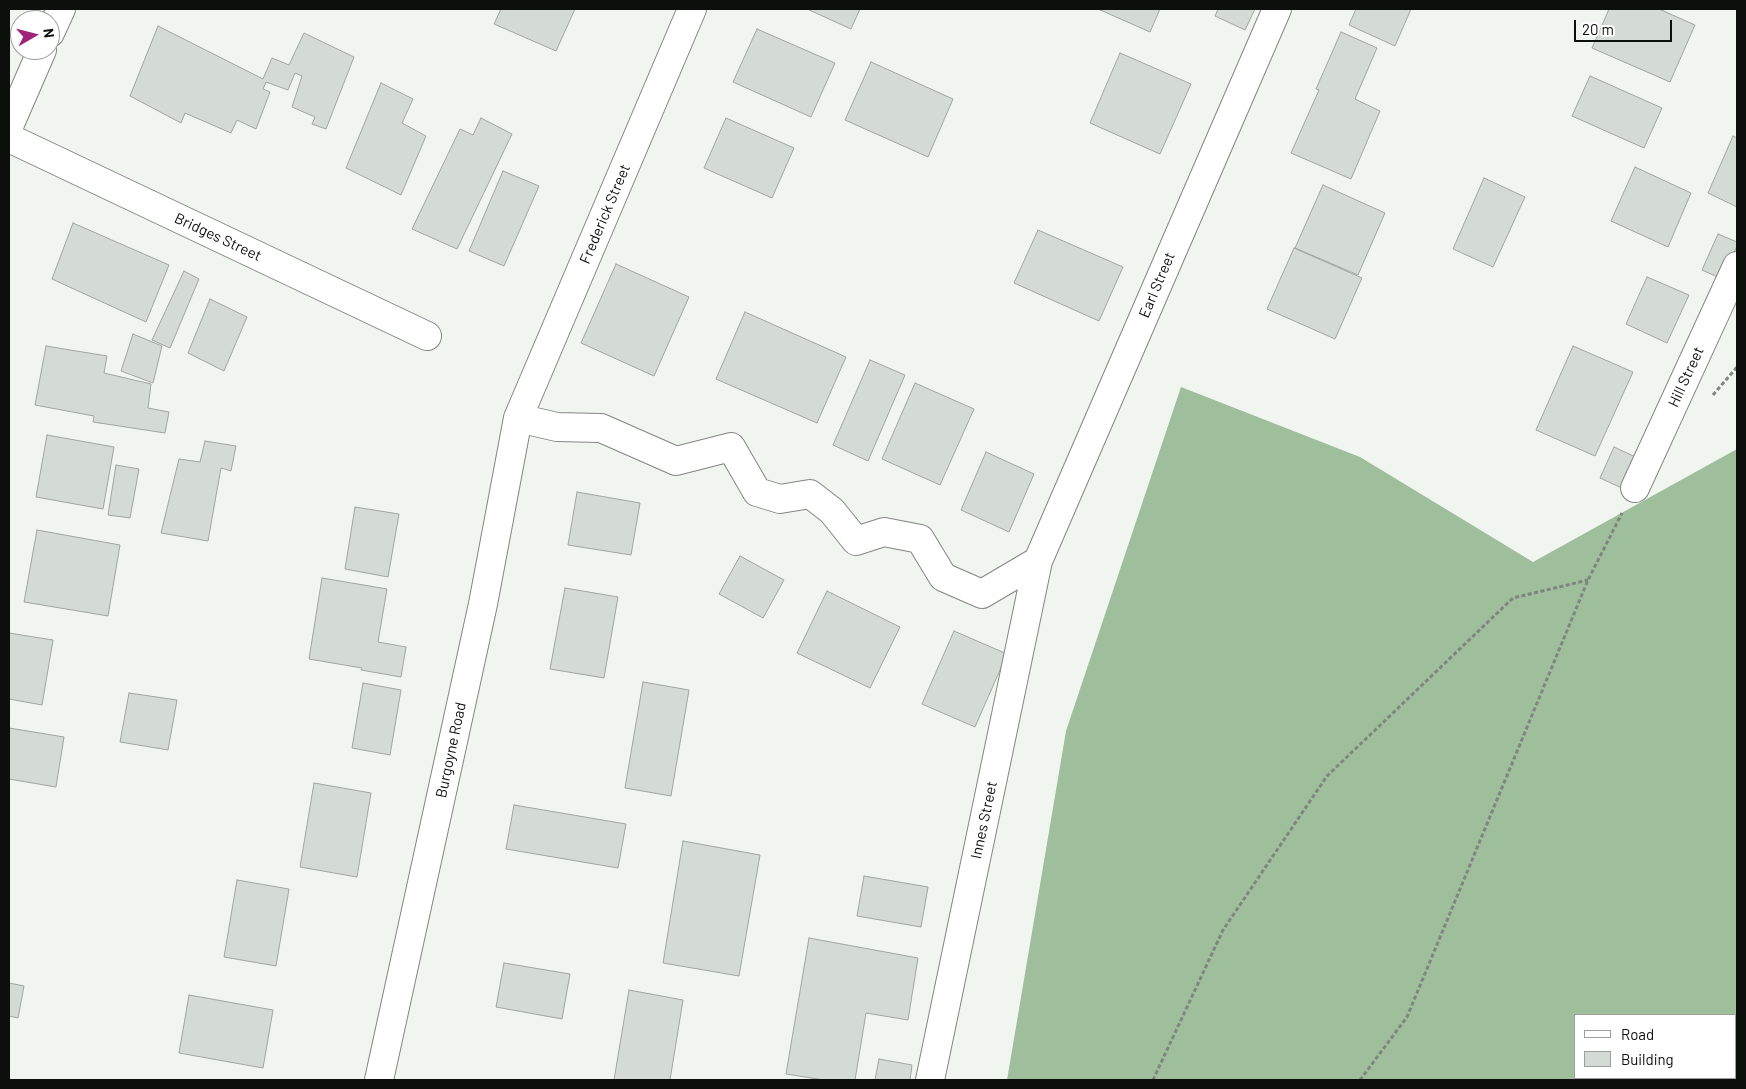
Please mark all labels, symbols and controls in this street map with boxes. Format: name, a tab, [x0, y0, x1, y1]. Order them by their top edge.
north arrow	[10, 10, 60, 60]
scale bar	[1576, 10, 1674, 42]
text: 20 m	[1582, 20, 1614, 38]
text: N	[40, 27, 58, 39]
street label: Frederick Street	[576, 161, 634, 267]
street label: Bridges Street	[172, 209, 264, 265]
street label: Earl Street	[1135, 249, 1179, 321]
street label: Hill Street	[1664, 344, 1708, 410]
street label: Burgoyne Road	[432, 700, 470, 800]
street label: Innes Street	[967, 780, 1001, 860]
legend	[1574, 1014, 1736, 1079]
text: Road	[1621, 1025, 1654, 1043]
text: Building	[1621, 1050, 1674, 1068]

